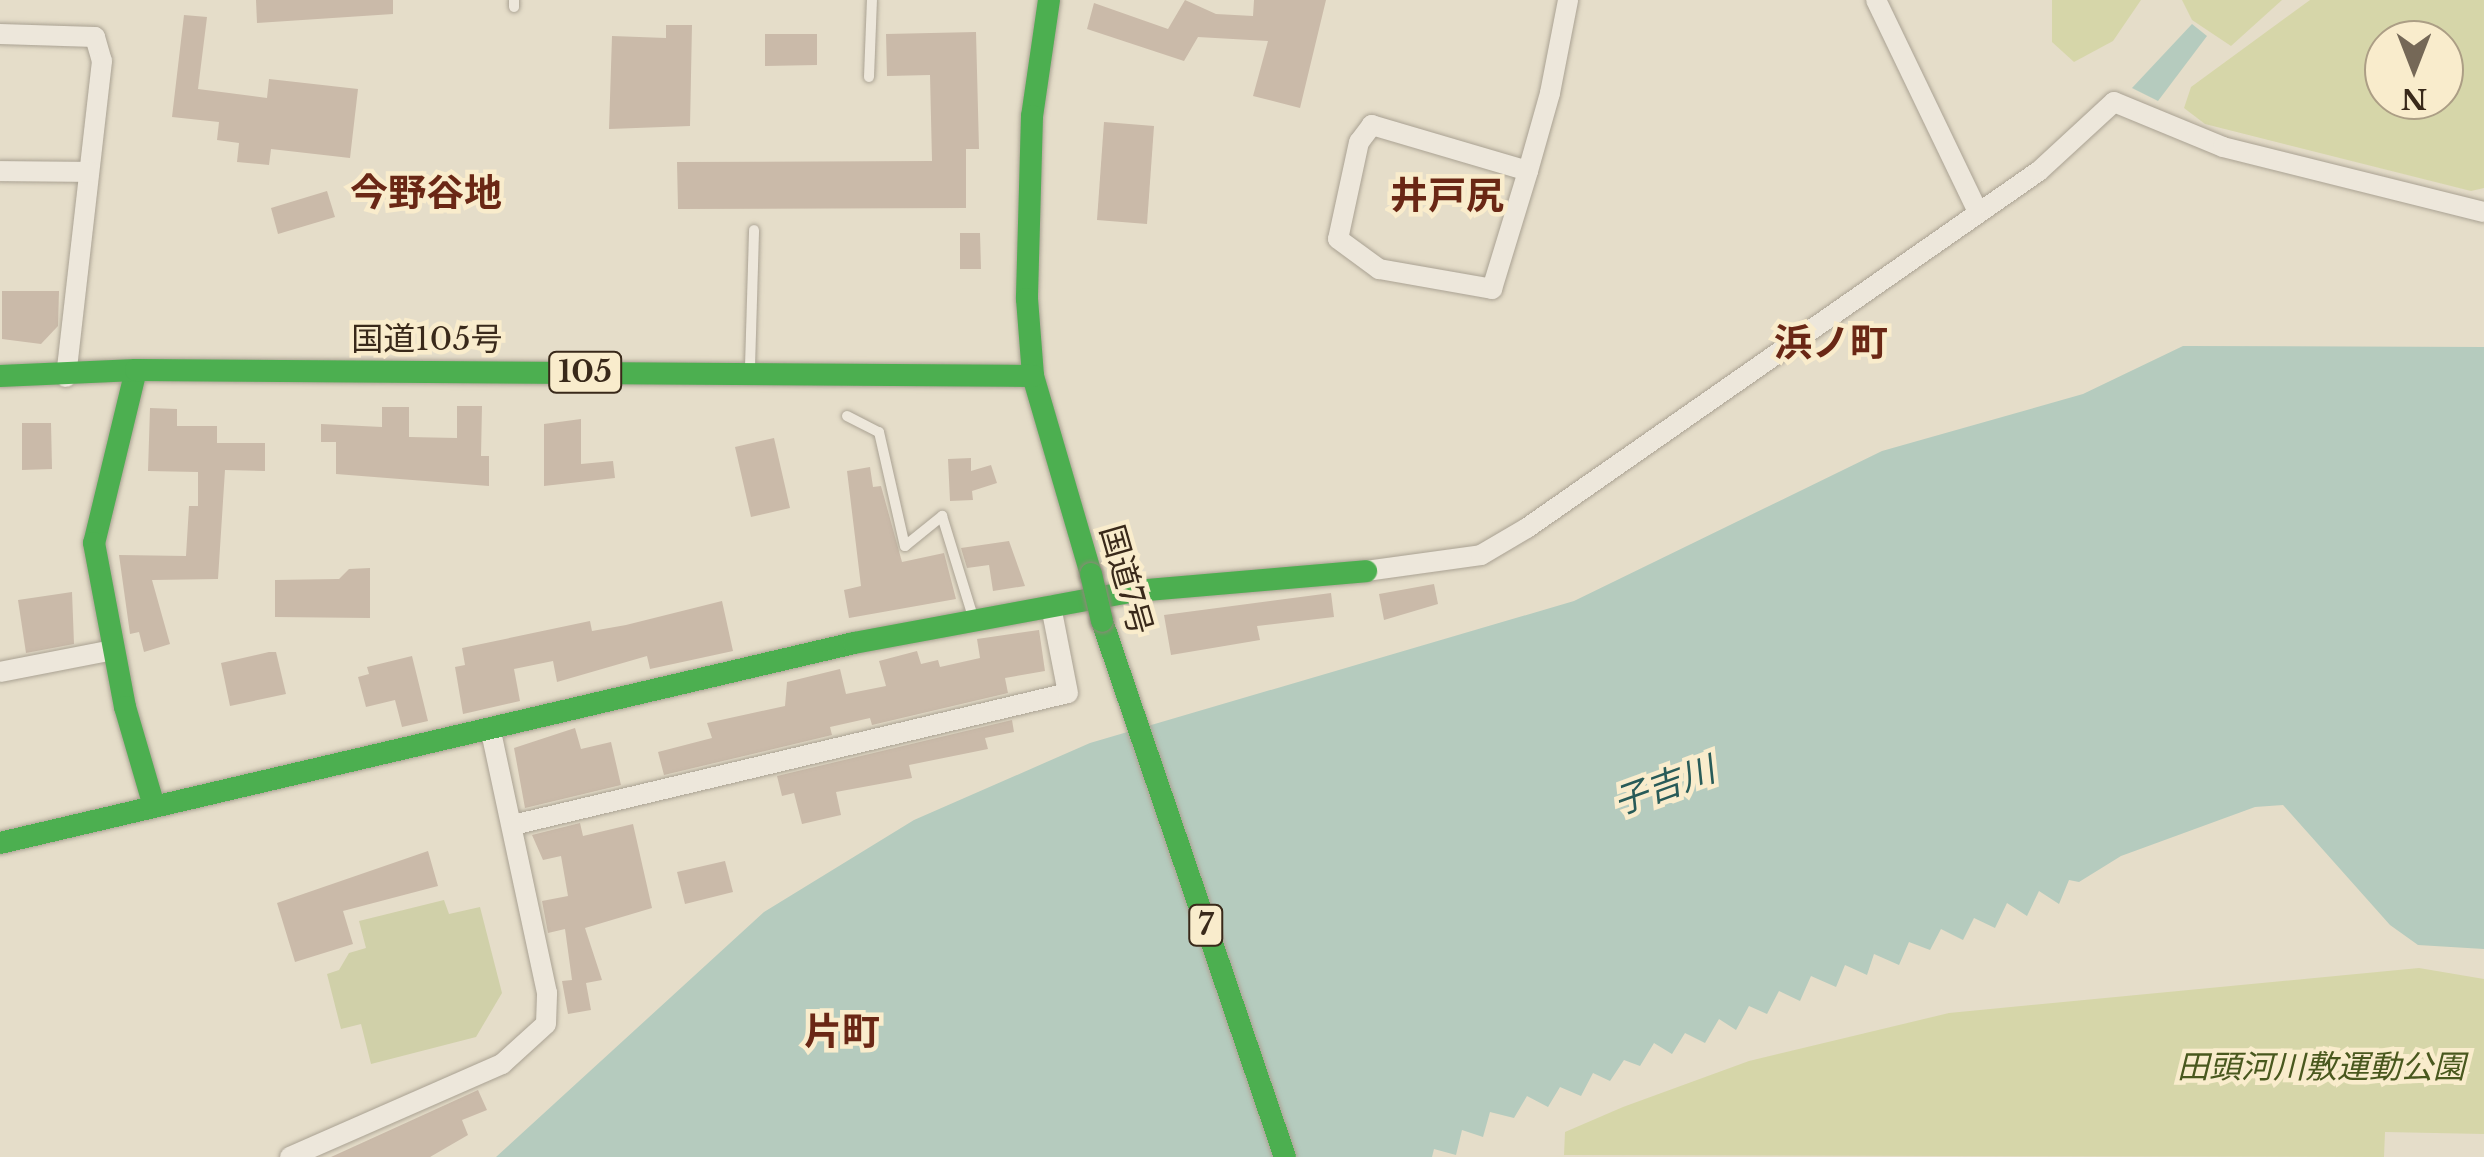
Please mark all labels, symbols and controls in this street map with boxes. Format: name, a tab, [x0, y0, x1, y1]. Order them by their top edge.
north arrow	[2364, 20, 2464, 120]
text: N	[2401, 81, 2427, 116]
district label: 今野谷地	[350, 170, 502, 216]
district label: 井戸尻	[1390, 173, 1504, 219]
street label: 国道105号	[351, 320, 503, 358]
district label: 浜ノ町	[1774, 320, 1888, 366]
road number: 105	[548, 347, 622, 397]
street label: 国道7号	[1092, 521, 1160, 639]
water label: 子吉川	[1607, 748, 1721, 824]
road number: 7	[1186, 900, 1226, 950]
district label: 片町	[804, 1009, 880, 1055]
park label: 田頭河川敷運動公園	[2177, 1048, 2465, 1086]

